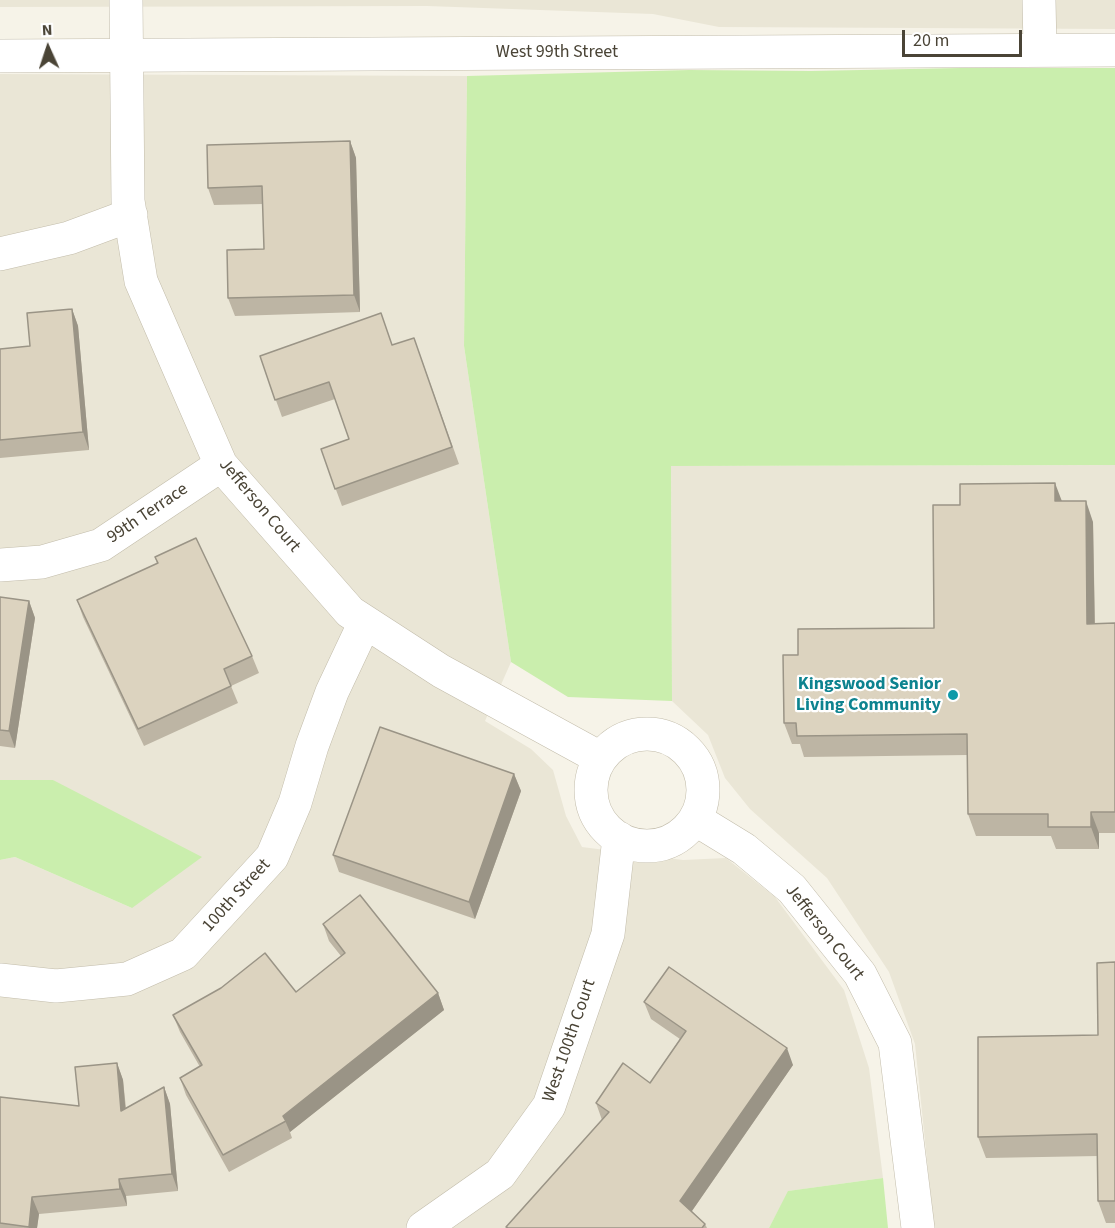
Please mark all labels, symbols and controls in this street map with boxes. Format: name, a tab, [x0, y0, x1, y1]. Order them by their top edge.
north arrow	[18, 18, 78, 78]
scale bar	[905, 18, 1025, 56]
text: N	[41, 19, 53, 41]
text: 20 m	[913, 28, 949, 53]
street label: West 99th Street	[496, 42, 618, 64]
street label: Jefferson Court	[214, 455, 304, 557]
street label: 99th Terrace	[104, 479, 192, 549]
place label: Kingswood Senior Living Community	[796, 674, 941, 716]
marker: Kingswood Senior Living Community	[946, 688, 960, 702]
street label: 100th Street	[198, 855, 276, 937]
street label: Jefferson Court	[780, 881, 868, 985]
street label: West 100th Court	[539, 977, 601, 1105]

